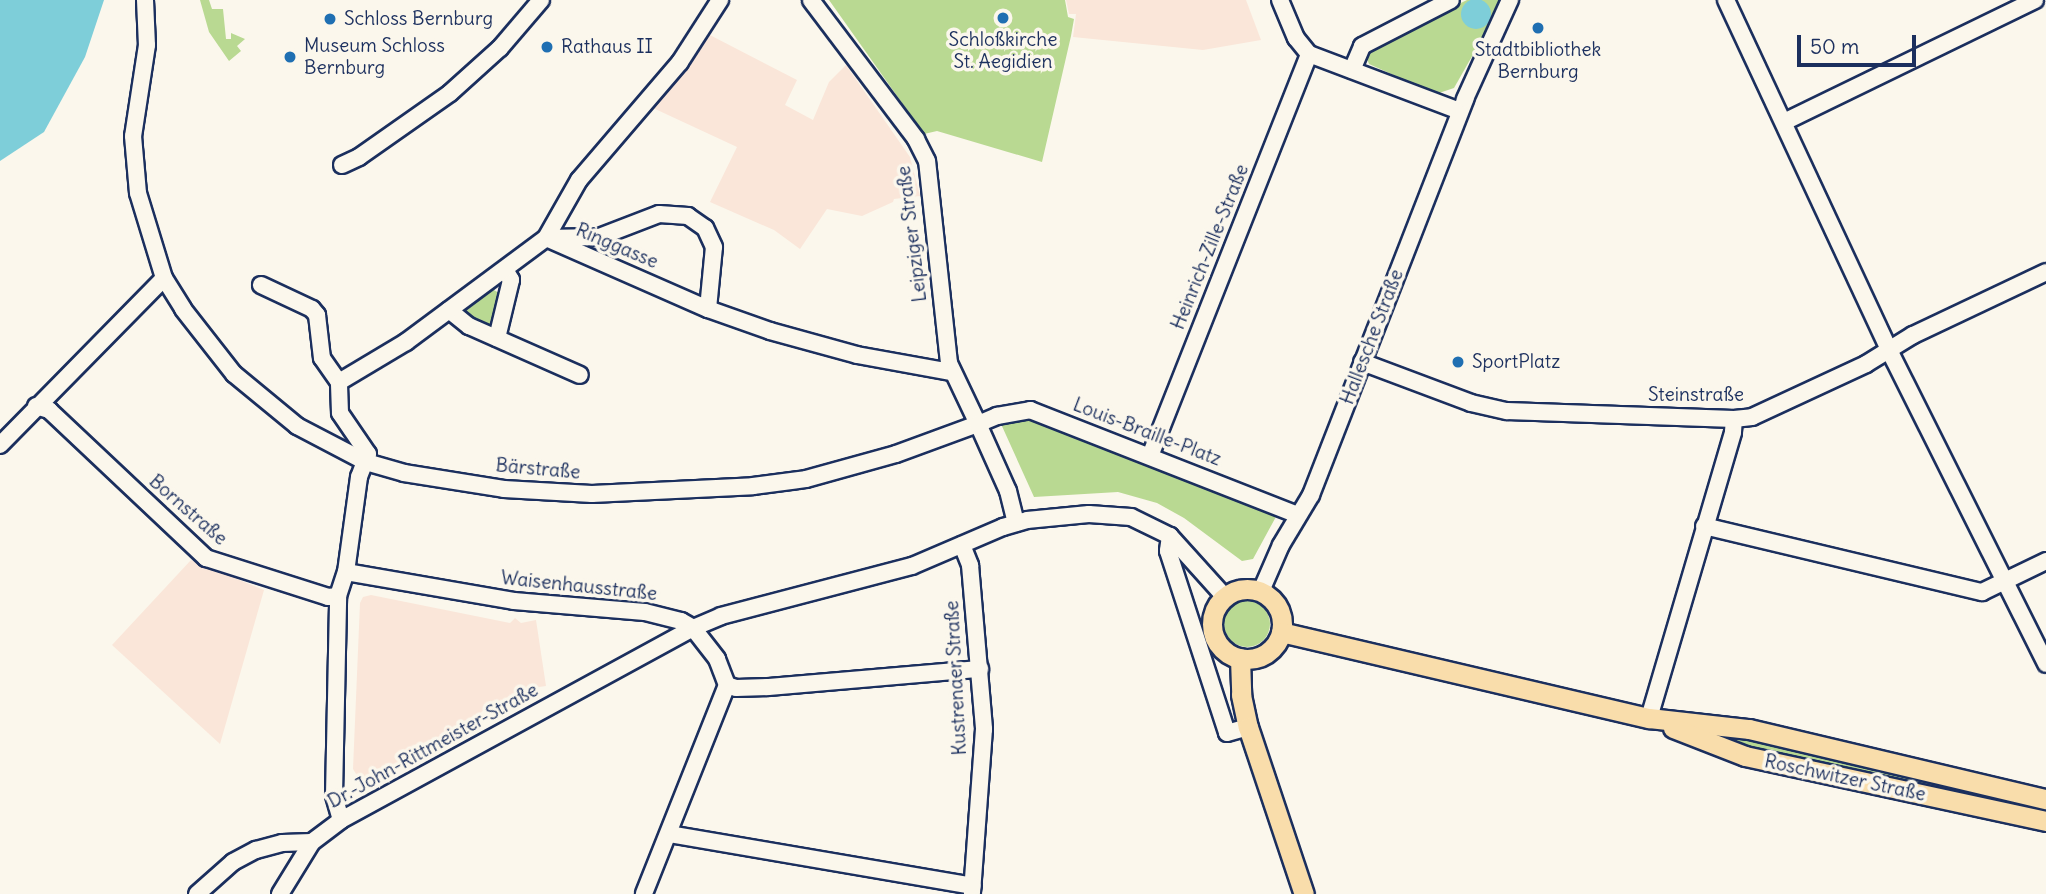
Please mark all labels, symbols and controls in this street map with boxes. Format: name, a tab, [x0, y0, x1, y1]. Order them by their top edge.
place label: Schloss Bernburg	[344, 8, 493, 30]
marker: Schloßkirche St. Aegidien	[995, 10, 1011, 26]
marker: Schloss Bernburg	[322, 11, 338, 27]
marker: Stadtbibliothek Bernburg	[1530, 20, 1546, 36]
scale bar	[1801, 21, 1920, 65]
place label: Schloßkirche St. Aegidien	[949, 29, 1057, 73]
text: 50 m	[1810, 33, 1859, 60]
place label: Museum Schloss Bernburg	[304, 35, 445, 79]
place label: Rathaus II	[561, 36, 653, 58]
marker: Rathaus II	[539, 39, 555, 55]
place label: Stadtbibliothek Bernburg	[1475, 39, 1601, 83]
marker: Museum Schloss Bernburg	[282, 49, 298, 65]
street label: Heinrich-Zille-Straße	[1166, 161, 1254, 333]
street label: Leipziger Straße	[892, 165, 932, 303]
street label: Ringgasse	[573, 219, 661, 273]
street label: Hallesche Straße	[1336, 266, 1408, 408]
place label: SportPlatz	[1472, 351, 1560, 373]
marker: SportPlatz	[1450, 354, 1466, 370]
street label: Steinstraße	[1648, 384, 1744, 406]
street label: Louis-Braille-Platz	[1070, 393, 1224, 471]
street label: Bärstraße	[495, 454, 581, 484]
street label: Bornstraße	[144, 470, 232, 550]
street label: Waisenhausstraße	[500, 566, 658, 606]
street label: Kustrenaer Straße	[941, 600, 971, 756]
street label: Dr.-John-Rittmeister-Straße	[324, 679, 542, 813]
street label: Roschwitzer Straße	[1762, 750, 1928, 806]

